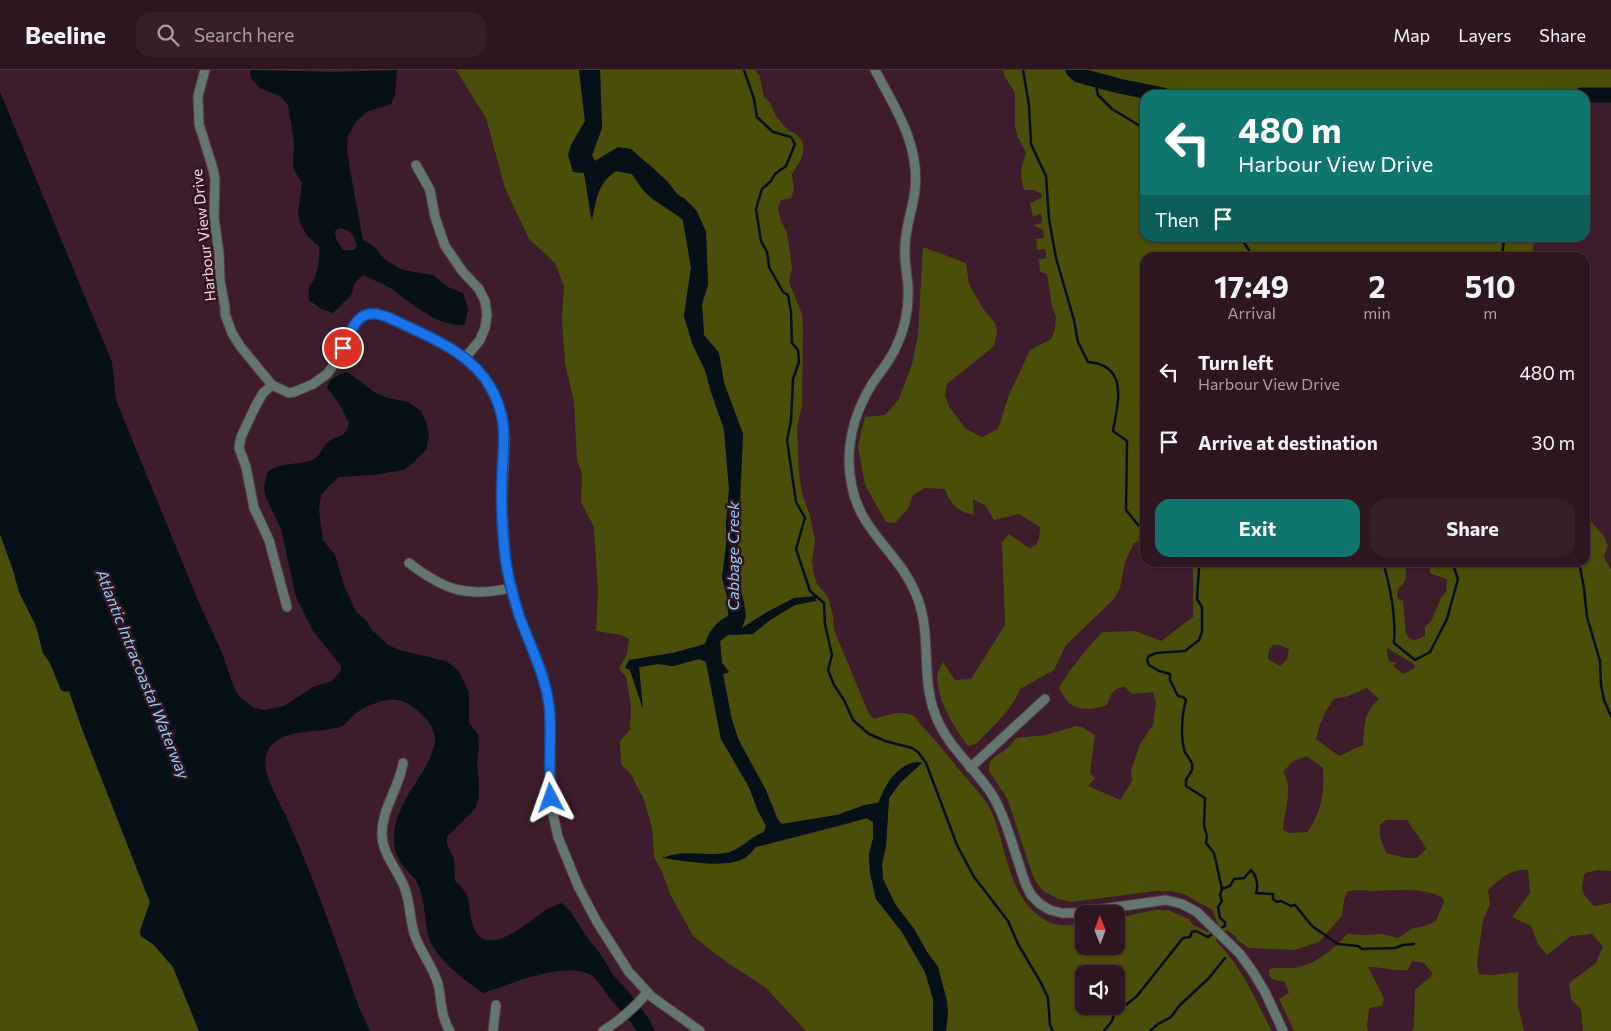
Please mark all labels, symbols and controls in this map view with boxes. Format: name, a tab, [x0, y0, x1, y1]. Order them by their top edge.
search box	[136, 12, 486, 57]
text: Beeline	[25, 20, 106, 49]
icon: search	[154, 21, 182, 49]
text: Search here	[194, 23, 294, 46]
text: Map	[1393, 24, 1430, 46]
text: Layers	[1458, 24, 1511, 46]
text: Share	[1539, 24, 1586, 46]
text: 480 m	[1238, 107, 1342, 150]
icon: left	[1155, 110, 1220, 175]
text: Harbour View Drive	[1238, 150, 1433, 177]
street label: Harbour View Drive	[187, 168, 219, 302]
icon: arrive	[1209, 205, 1237, 233]
text: Then	[1155, 208, 1199, 231]
text: 17:49	[1214, 267, 1289, 304]
text: 2	[1368, 267, 1385, 304]
text: 510	[1465, 267, 1516, 304]
text: Arrival	[1227, 303, 1276, 322]
text: min	[1363, 303, 1391, 322]
text: m	[1483, 303, 1497, 322]
pin	[322, 327, 364, 369]
icon: arrive	[329, 334, 357, 362]
text: Turn left	[1198, 351, 1273, 374]
icon: left	[1155, 358, 1183, 386]
text: 480 m	[1519, 361, 1575, 384]
text: Harbour View Drive	[1198, 374, 1340, 393]
icon: arrive	[1155, 428, 1183, 456]
text: Arrive at destination	[1198, 431, 1378, 454]
text: 30 m	[1532, 431, 1575, 454]
button: Exit	[1155, 499, 1360, 557]
button: Share	[1370, 499, 1575, 557]
water label: Cabbage Creek	[723, 501, 742, 611]
water label: Atlantic Intracoastal Waterway	[92, 565, 195, 782]
position arrow	[524, 771, 576, 823]
north arrow	[1075, 905, 1125, 955]
map controls	[1075, 905, 1125, 1015]
button: sound	[1075, 965, 1125, 1015]

